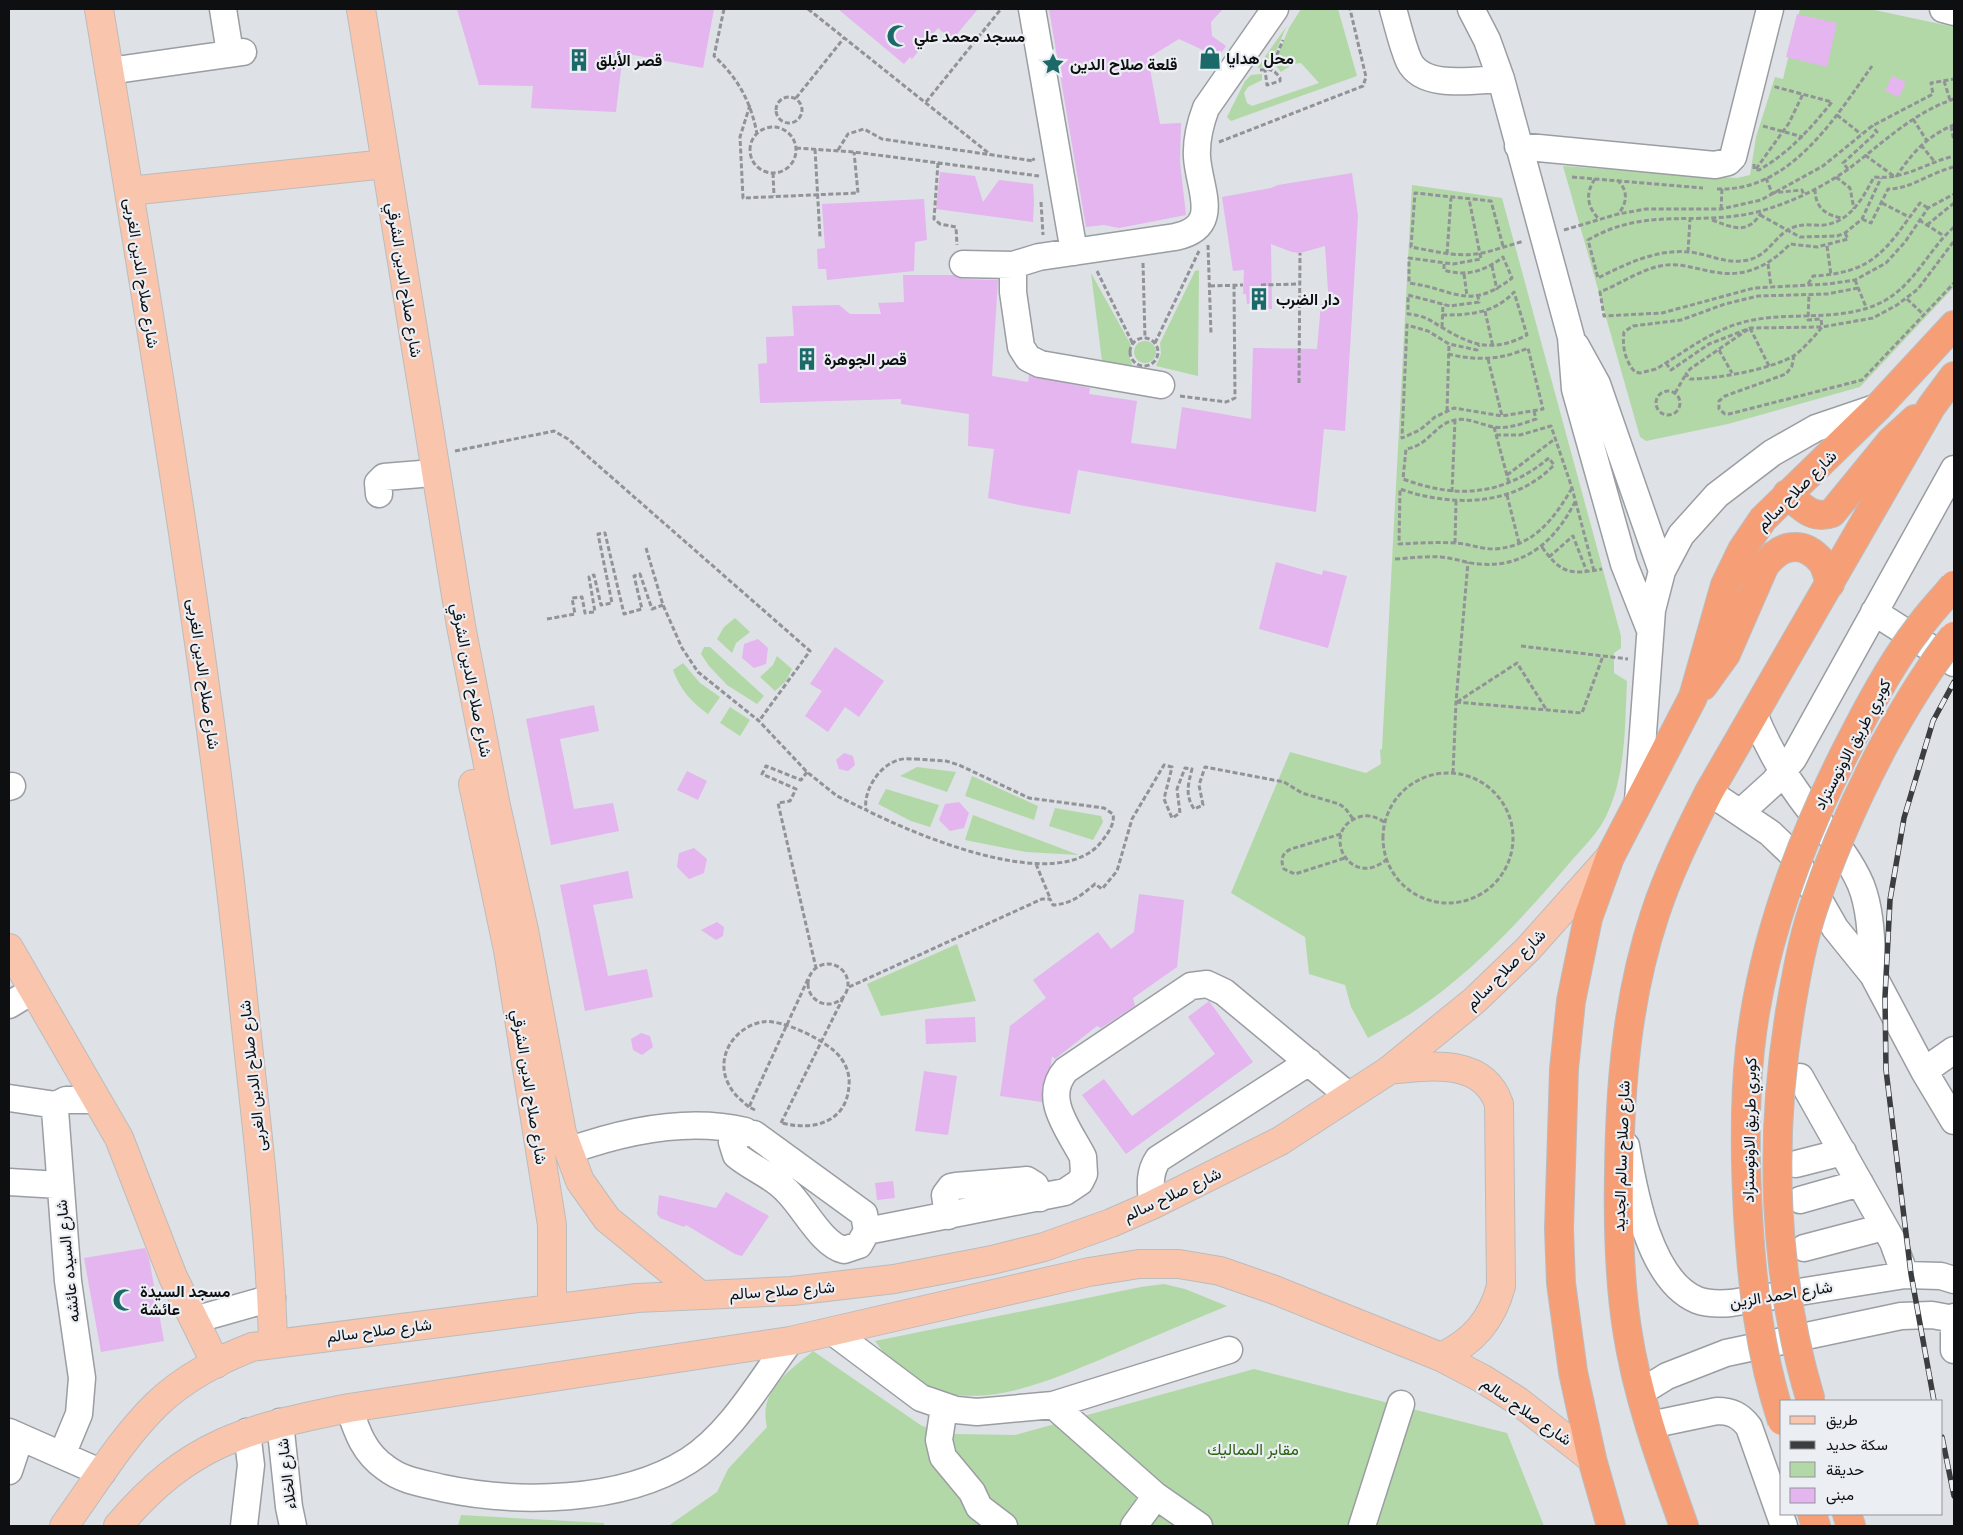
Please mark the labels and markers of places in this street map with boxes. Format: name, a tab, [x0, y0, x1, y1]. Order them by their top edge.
mosque icon: مسجد محمد علي	[885, 23, 911, 49]
place label: مسجد محمد علي	[914, 26, 1025, 50]
shop icon: محل هدايا	[1197, 45, 1223, 71]
building icon: قصر الأبلق	[566, 47, 592, 73]
place label: محل هدايا	[1226, 48, 1294, 68]
place label: قصر الأبلق	[596, 50, 662, 71]
place icon: قلعة صلاح الدين	[1040, 51, 1066, 77]
place label: قلعة صلاح الدين	[1070, 54, 1177, 75]
building icon: دار الضرب	[1246, 286, 1272, 312]
place label: دار الضرب	[1276, 289, 1340, 310]
building icon: قصر الجوهرة	[794, 346, 820, 372]
place label: قصر الجوهرة	[824, 349, 907, 370]
place label: مسجد السيدة عائشة	[140, 1281, 231, 1318]
mosque icon: مسجد السيدة عائشة	[111, 1287, 137, 1313]

